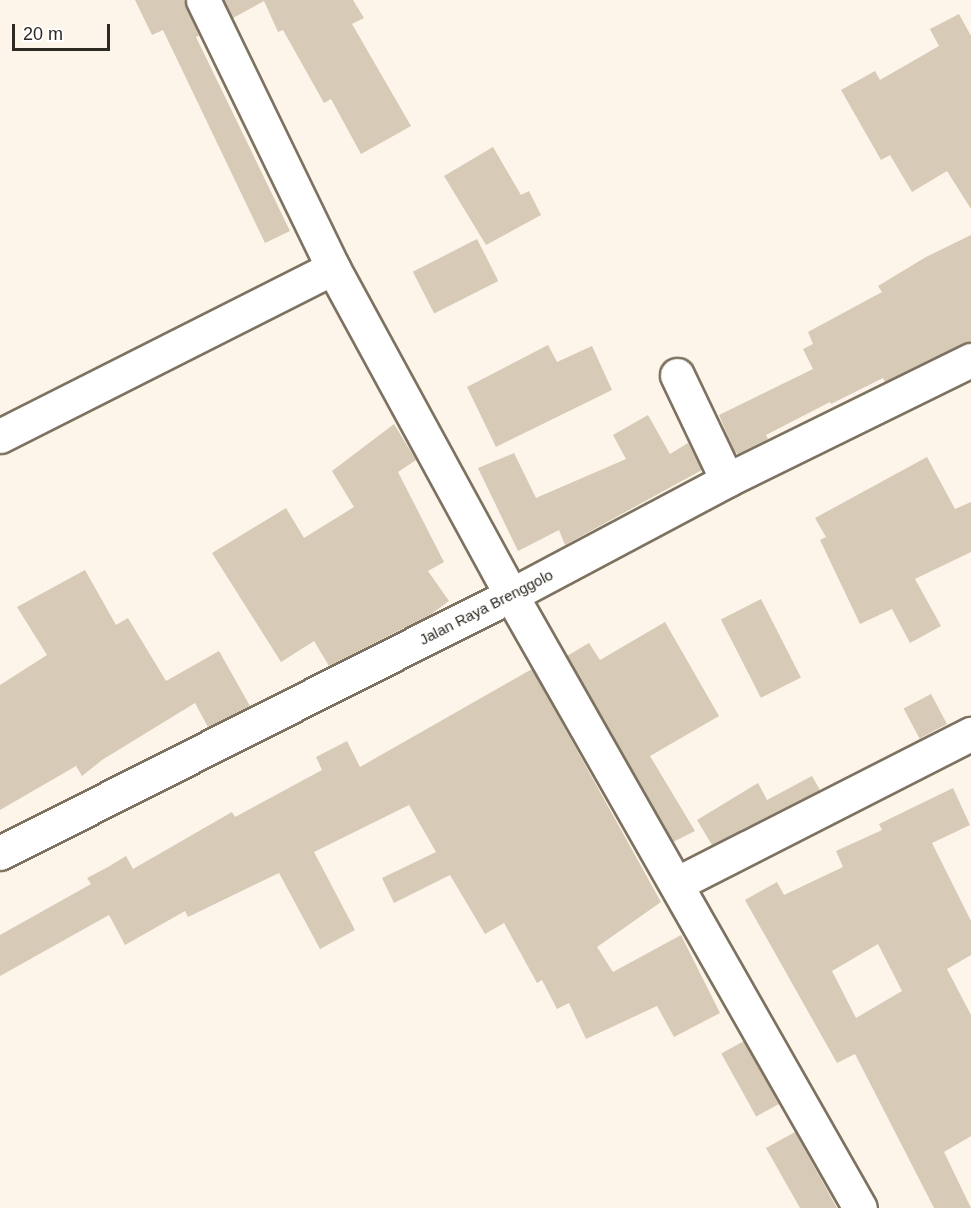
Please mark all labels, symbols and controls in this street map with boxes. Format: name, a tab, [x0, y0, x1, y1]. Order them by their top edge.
scale bar	[15, 12, 112, 50]
text: 20 m	[23, 24, 63, 44]
street label: Jalan Raya Brenggolo	[416, 565, 556, 649]

